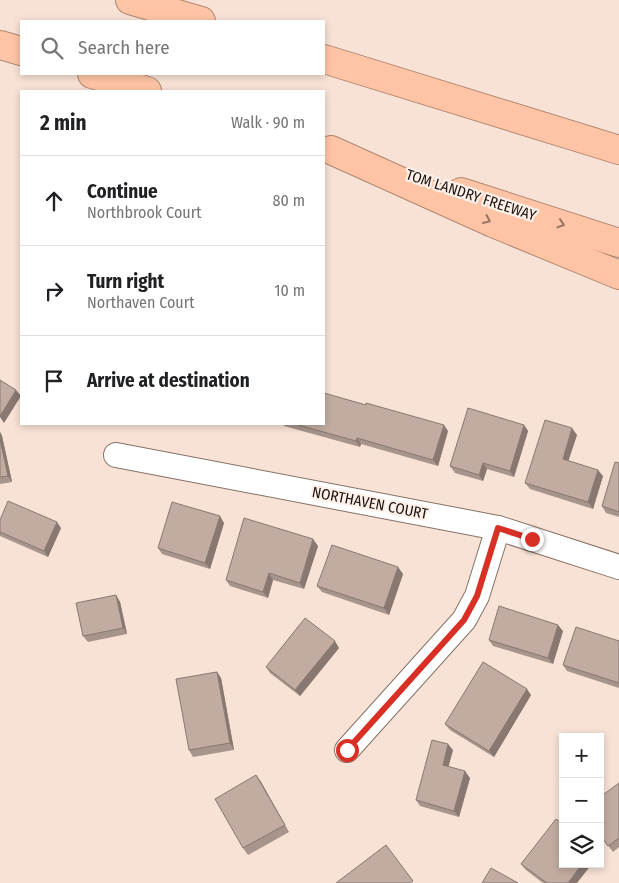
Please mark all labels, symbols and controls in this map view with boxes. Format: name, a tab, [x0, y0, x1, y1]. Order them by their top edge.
search box	[20, 20, 325, 75]
icon: search	[38, 34, 66, 62]
text: Search here	[78, 36, 170, 59]
text: 2 min	[40, 110, 87, 136]
text: Walk · 90 m	[231, 113, 305, 132]
street label: TOM LANDRY FREEWAY	[404, 165, 539, 225]
text: Continue	[87, 180, 158, 203]
icon: ahead	[40, 187, 68, 215]
text: 80 m	[273, 191, 305, 210]
text: Northbrook Court	[87, 203, 201, 222]
one-way arrow	[482, 214, 491, 225]
one-way arrow	[556, 219, 564, 229]
text: Turn right	[87, 270, 164, 293]
icon: right	[40, 277, 68, 305]
text: 10 m	[274, 281, 305, 300]
text: Northaven Court	[87, 293, 195, 312]
icon: arrive	[40, 367, 68, 395]
text: Arrive at destination	[87, 369, 250, 392]
street label: NORTHAVEN COURT	[310, 483, 430, 523]
route end	[521, 528, 544, 551]
map controls	[559, 733, 604, 868]
button: +	[559, 733, 604, 778]
route start	[336, 739, 359, 762]
button: −	[559, 778, 604, 823]
button: layers	[559, 823, 604, 868]

